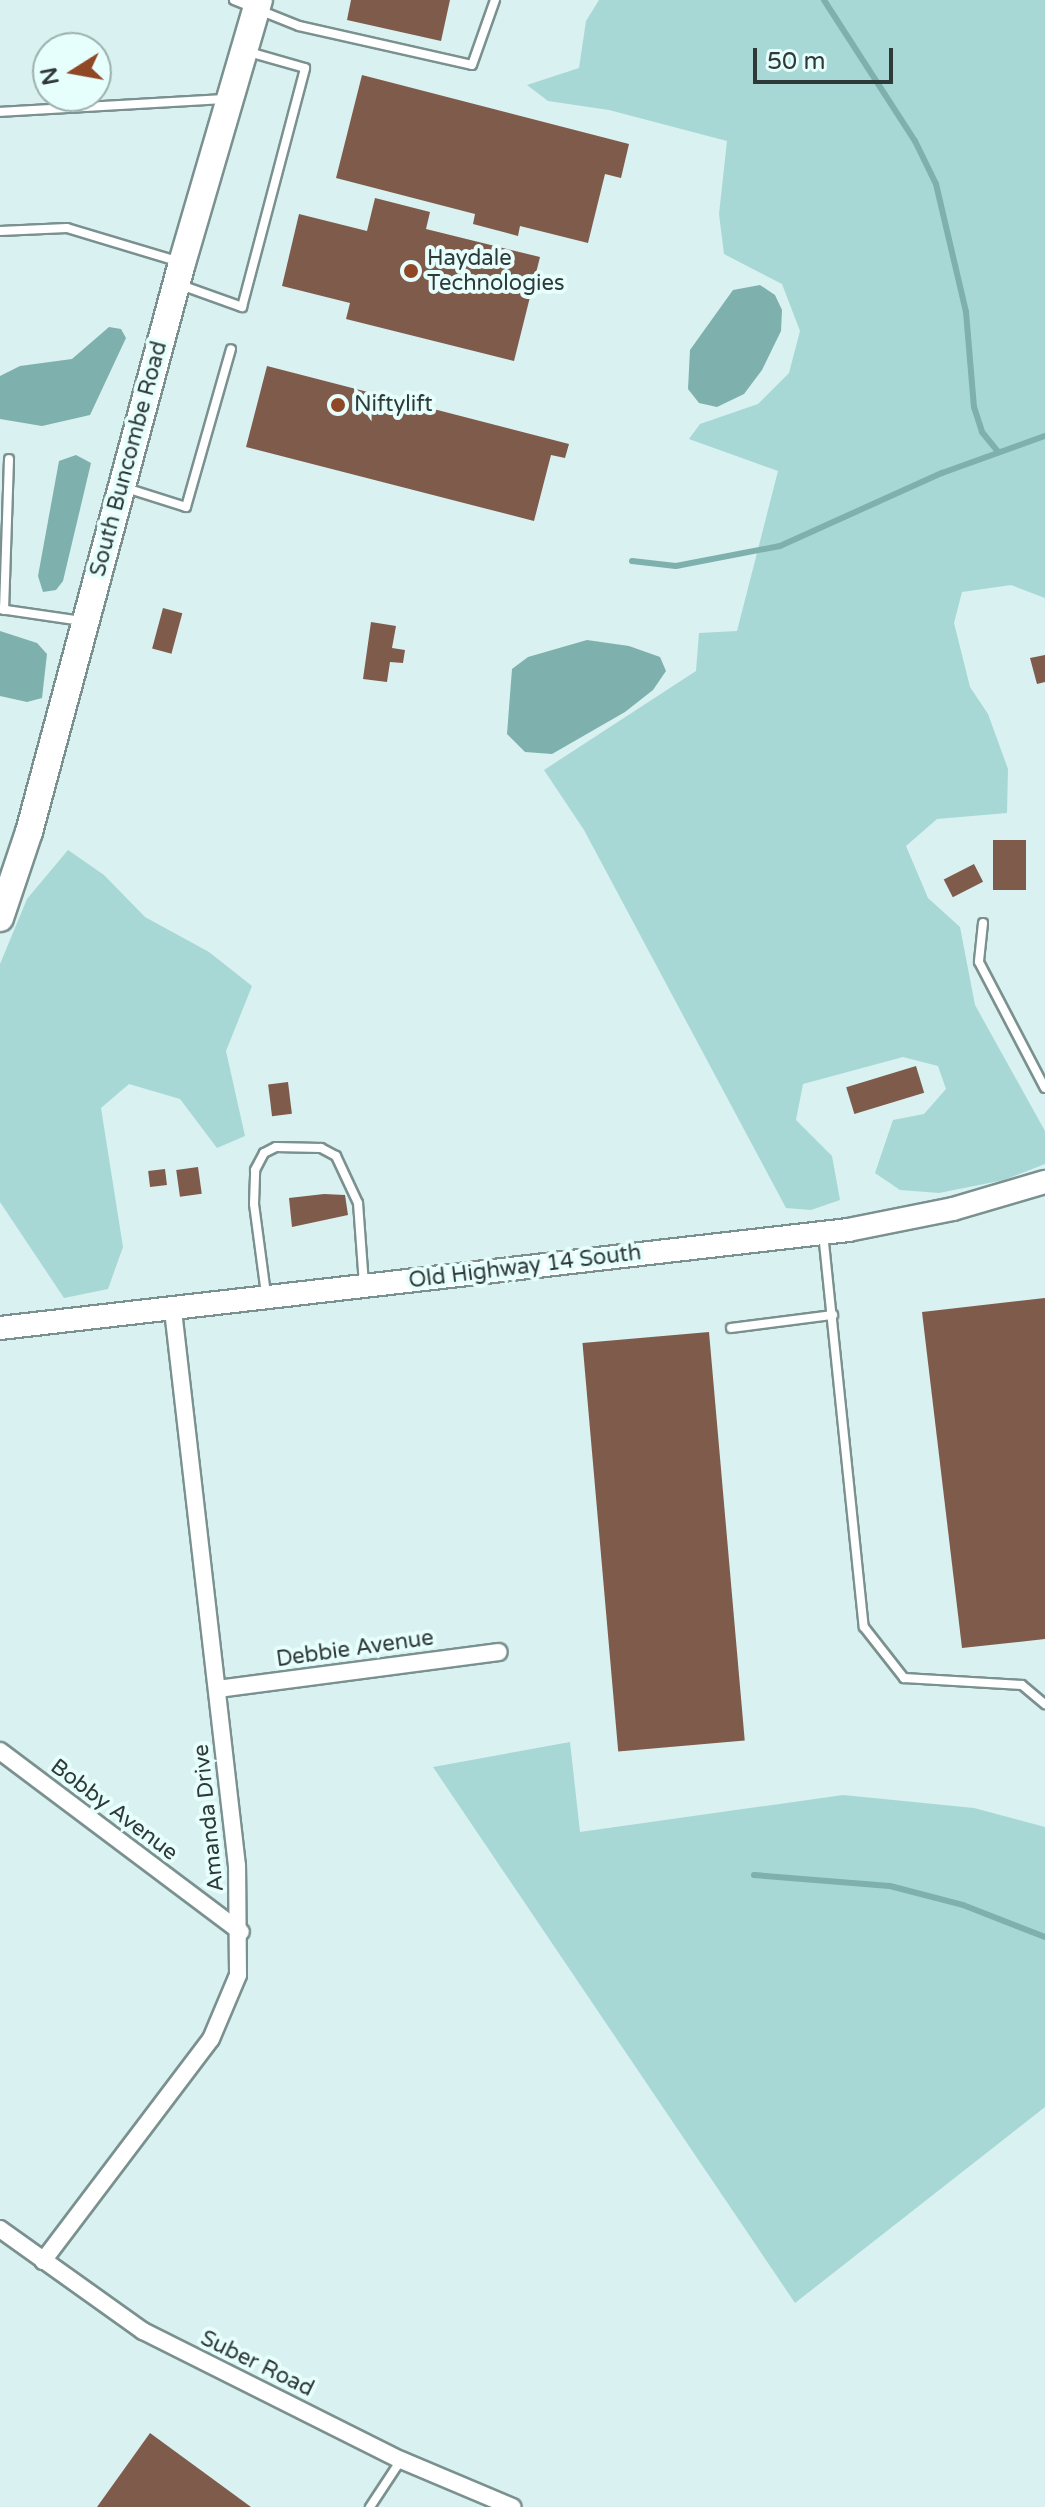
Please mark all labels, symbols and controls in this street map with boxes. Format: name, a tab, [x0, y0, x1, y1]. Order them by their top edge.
north arrow	[32, 32, 112, 112]
scale bar	[757, 32, 897, 82]
text: 50 m	[767, 47, 825, 76]
text: N	[36, 65, 65, 87]
place label: Haydale Technologies	[427, 245, 565, 296]
marker: Haydale Technologies	[402, 262, 420, 280]
street label: South Buncombe Road	[85, 339, 173, 579]
place label: Niftylift	[354, 392, 433, 418]
marker: Niftylift	[329, 396, 347, 414]
street label: Old Highway 14 South	[407, 1240, 643, 1294]
street label: Debbie Avenue	[275, 1625, 435, 1673]
street label: Amanda Drive	[188, 1743, 230, 1893]
street label: Bobby Avenue	[45, 1754, 183, 1866]
street label: Suber Road	[196, 2325, 318, 2403]

